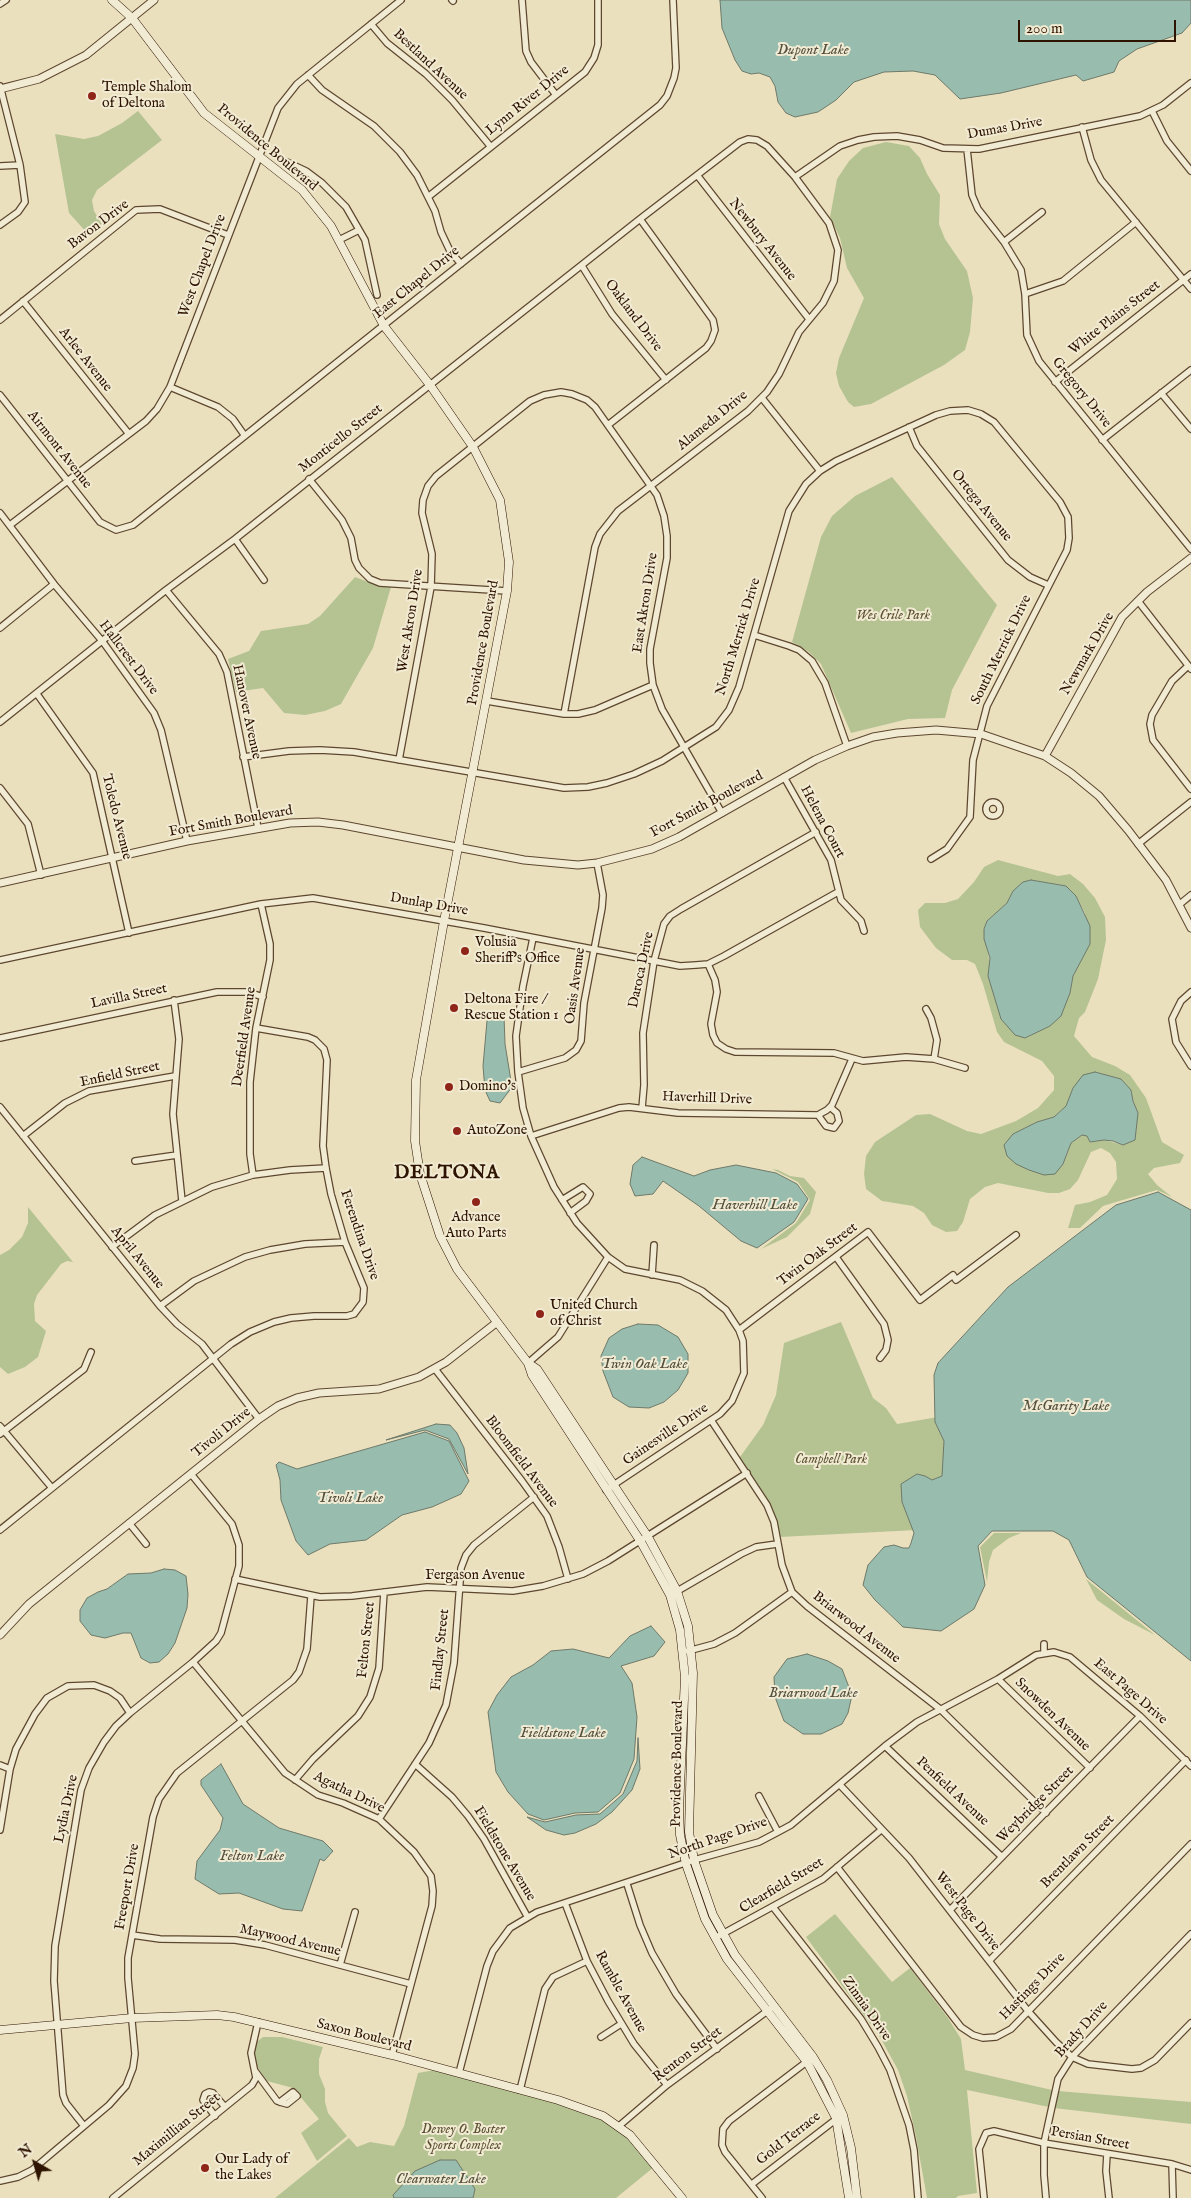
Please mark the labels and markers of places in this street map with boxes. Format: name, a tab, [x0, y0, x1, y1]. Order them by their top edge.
place label: Temple Shalom of Deltona	[102, 80, 192, 112]
marker: Temple Shalom of Deltona	[86, 90, 98, 102]
place label: Volusia Sheriff's Office	[475, 935, 560, 968]
marker: Volusia Sheriff's Office	[459, 945, 471, 957]
place label: Deltona Fire / Rescue Station 1	[464, 992, 558, 1024]
marker: Deltona Fire / Rescue Station 1	[448, 1002, 460, 1014]
place label: Domino's	[459, 1079, 516, 1095]
marker: Domino's	[443, 1081, 455, 1093]
place label: AutoZone	[467, 1123, 527, 1139]
marker: AutoZone	[451, 1125, 463, 1137]
marker: Advance Auto Parts	[470, 1196, 482, 1208]
place label: Advance Auto Parts	[445, 1210, 507, 1242]
place label: United Church of Christ	[550, 1298, 638, 1330]
marker: United Church of Christ	[534, 1308, 546, 1320]
place label: Our Lady of the Lakes	[215, 2152, 288, 2184]
marker: Our Lady of the Lakes	[199, 2162, 211, 2174]

